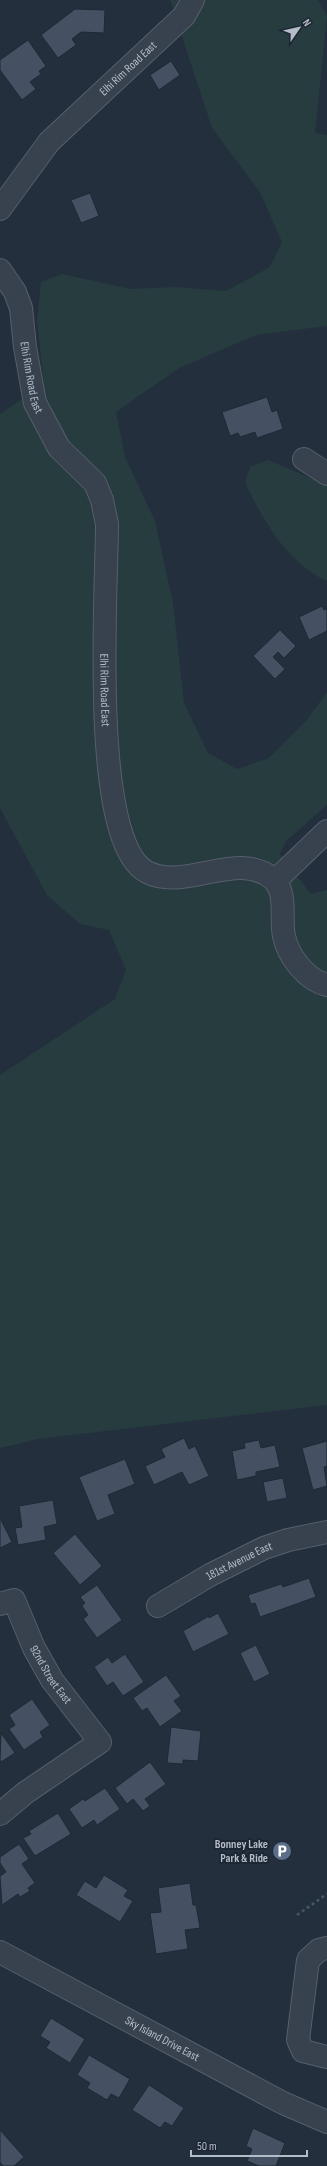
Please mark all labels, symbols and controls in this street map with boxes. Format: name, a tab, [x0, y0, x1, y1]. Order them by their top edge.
north arrow	[279, 8, 319, 48]
text: N	[300, 17, 314, 29]
street label: Elhi Rim Road East	[96, 38, 160, 99]
street label: Elhi Rim Road East	[16, 341, 46, 417]
street label: Elhi Rim Road East	[96, 653, 113, 727]
street label: 181st Avenue East	[203, 1539, 275, 1584]
street label: 92nd Street East	[26, 1643, 75, 1707]
place label: Bonney Lake Park & Ride	[215, 1837, 268, 1866]
parking icon: Bonney Lake Park & Ride	[271, 1840, 293, 1862]
street label: Sky Island Drive East	[122, 2013, 202, 2065]
scale bar	[191, 2132, 307, 2158]
text: 50 m	[197, 2139, 217, 2154]

